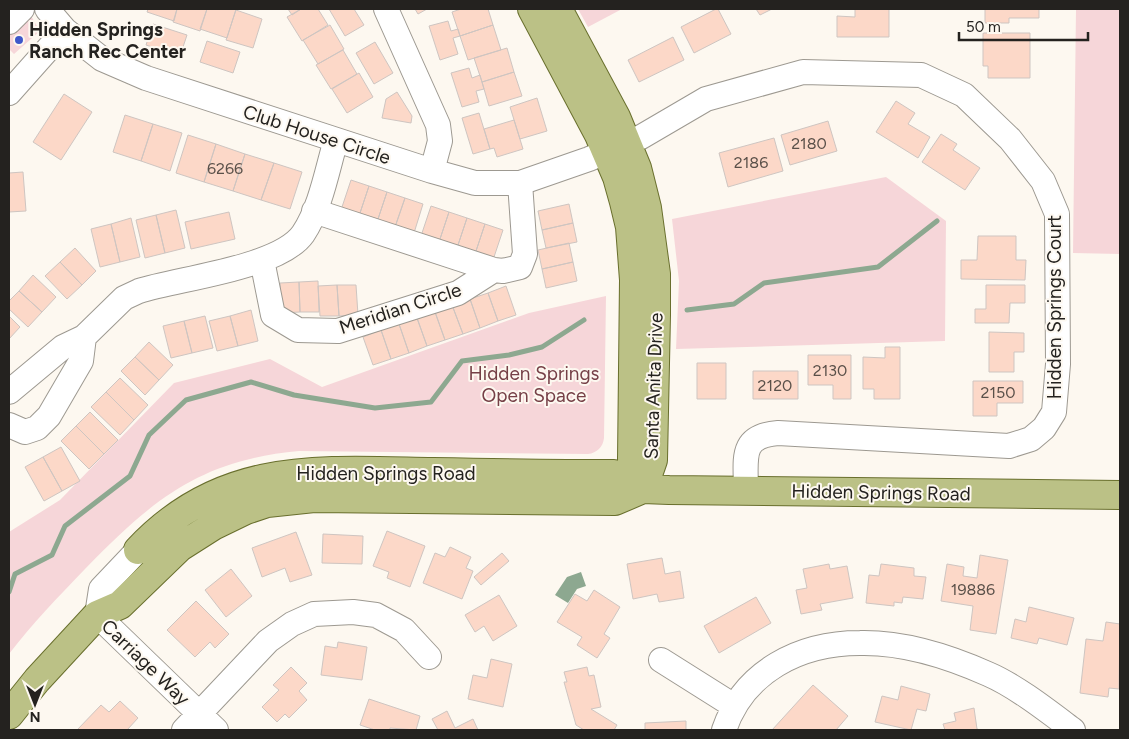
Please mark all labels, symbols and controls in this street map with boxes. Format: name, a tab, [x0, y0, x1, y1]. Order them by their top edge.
scale bar	[959, 10, 1088, 42]
place label: Hidden Springs Ranch Rec Center	[29, 18, 186, 63]
text: 50 m	[966, 18, 1001, 36]
marker: Hidden Springs Ranch Rec Center	[13, 34, 25, 46]
street label: Club House Circle	[240, 100, 393, 169]
house number: 2180	[791, 134, 827, 153]
house number: 2186	[734, 153, 768, 172]
house number: 6266	[207, 159, 243, 178]
street label: Hidden Springs Court	[1043, 215, 1066, 399]
street label: Meridian Circle	[336, 278, 464, 339]
street label: Santa Anita Drive	[639, 312, 668, 460]
house number: 2130	[813, 361, 847, 380]
park label: Hidden Springs Open Space	[469, 362, 600, 407]
house number: 2120	[758, 376, 792, 395]
house number: 2150	[980, 383, 1016, 402]
street label: Hidden Springs Road	[296, 462, 476, 485]
street label: Hidden Springs Road	[791, 479, 971, 506]
house number: 19886	[951, 580, 995, 599]
street label: Carriage Way	[97, 615, 194, 710]
north arrow	[10, 679, 60, 729]
text: N	[30, 708, 40, 725]

